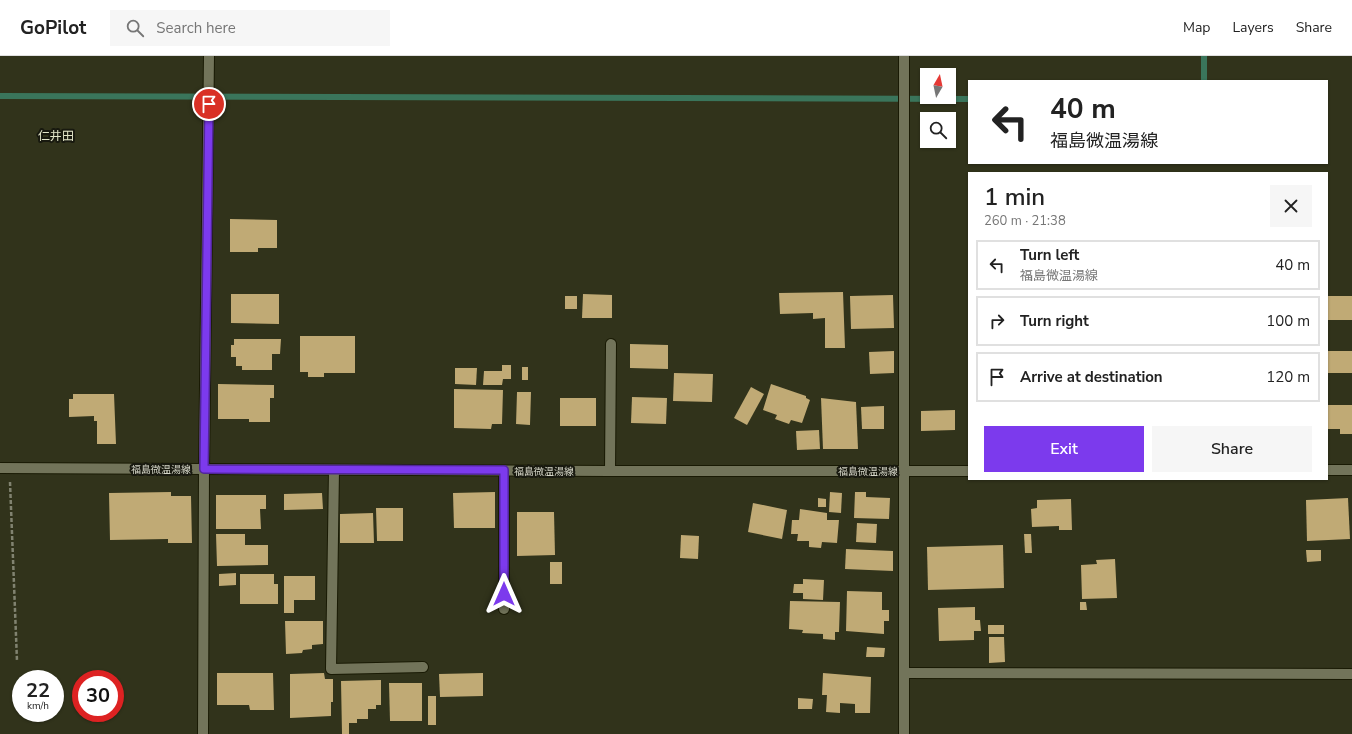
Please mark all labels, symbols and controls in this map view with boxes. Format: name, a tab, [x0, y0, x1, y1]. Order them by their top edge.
search box	[110, 10, 390, 46]
text: GoPilot	[20, 15, 86, 41]
icon: search	[124, 17, 146, 39]
text: Search here	[156, 18, 236, 38]
text: Map	[1183, 18, 1210, 37]
text: Layers	[1232, 18, 1274, 37]
text: Share	[1296, 18, 1332, 37]
north arrow	[920, 68, 956, 104]
map controls	[920, 68, 956, 148]
pin	[192, 87, 226, 121]
text: 40 m	[1050, 90, 1116, 128]
icon: arrive	[198, 93, 220, 115]
icon: left	[984, 96, 1036, 148]
button: search	[920, 112, 956, 148]
district label: 仁井田	[38, 128, 74, 144]
text: 福島微温湯線	[1050, 129, 1158, 153]
text: 1 min	[984, 181, 1045, 213]
button: close	[1270, 185, 1312, 227]
text: 260 m · 21:38	[984, 212, 1066, 230]
text: Turn left	[1020, 245, 1079, 265]
icon: left	[986, 254, 1008, 276]
text: 40 m	[1275, 255, 1310, 275]
text: 福島微温湯線	[1020, 267, 1098, 285]
icon: right	[986, 310, 1008, 332]
text: Turn right	[1020, 311, 1089, 331]
text: 100 m	[1266, 311, 1310, 331]
icon: arrive	[986, 366, 1008, 388]
text: Arrive at destination	[1020, 367, 1163, 387]
text: 120 m	[1266, 367, 1310, 387]
button: Exit	[984, 426, 1144, 472]
button: Share	[1152, 426, 1312, 472]
street label: 福島微温湯線	[131, 463, 191, 477]
street label: 福島微温湯線	[514, 465, 574, 479]
street label: 福島微温湯線	[838, 465, 898, 479]
position arrow	[483, 573, 525, 615]
speed limit sign: 30	[72, 670, 124, 722]
text: 22	[26, 677, 50, 704]
text: km/h	[27, 699, 49, 713]

